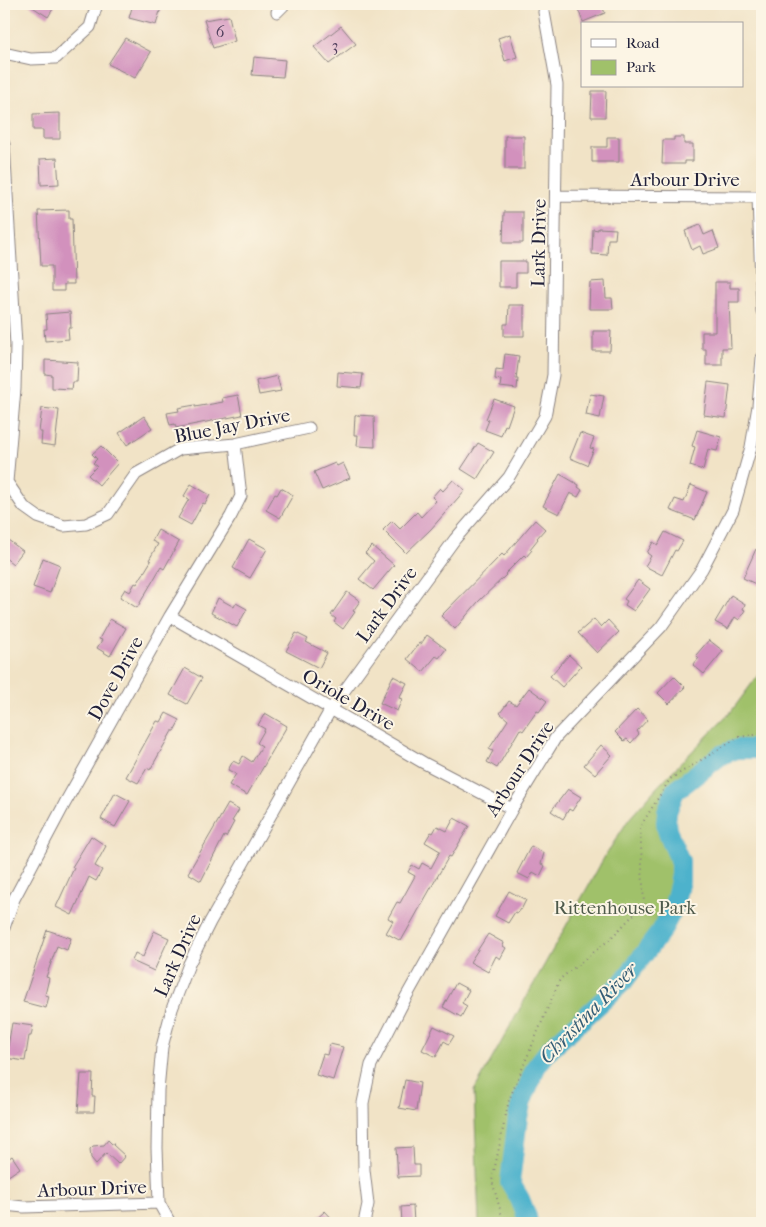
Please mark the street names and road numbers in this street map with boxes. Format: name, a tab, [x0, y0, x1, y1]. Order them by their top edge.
street label: Arbour Drive	[629, 169, 740, 191]
street label: Lark Drive	[527, 199, 551, 287]
street label: Blue Jay Drive	[172, 404, 292, 448]
street label: Lark Drive	[352, 562, 422, 647]
street label: Dove Drive	[84, 633, 148, 724]
street label: Oriole Drive	[298, 665, 399, 735]
street label: Arbour Drive	[480, 717, 559, 821]
street label: Lark Drive	[150, 911, 206, 1000]
street label: Arbour Drive	[36, 1176, 147, 1202]

